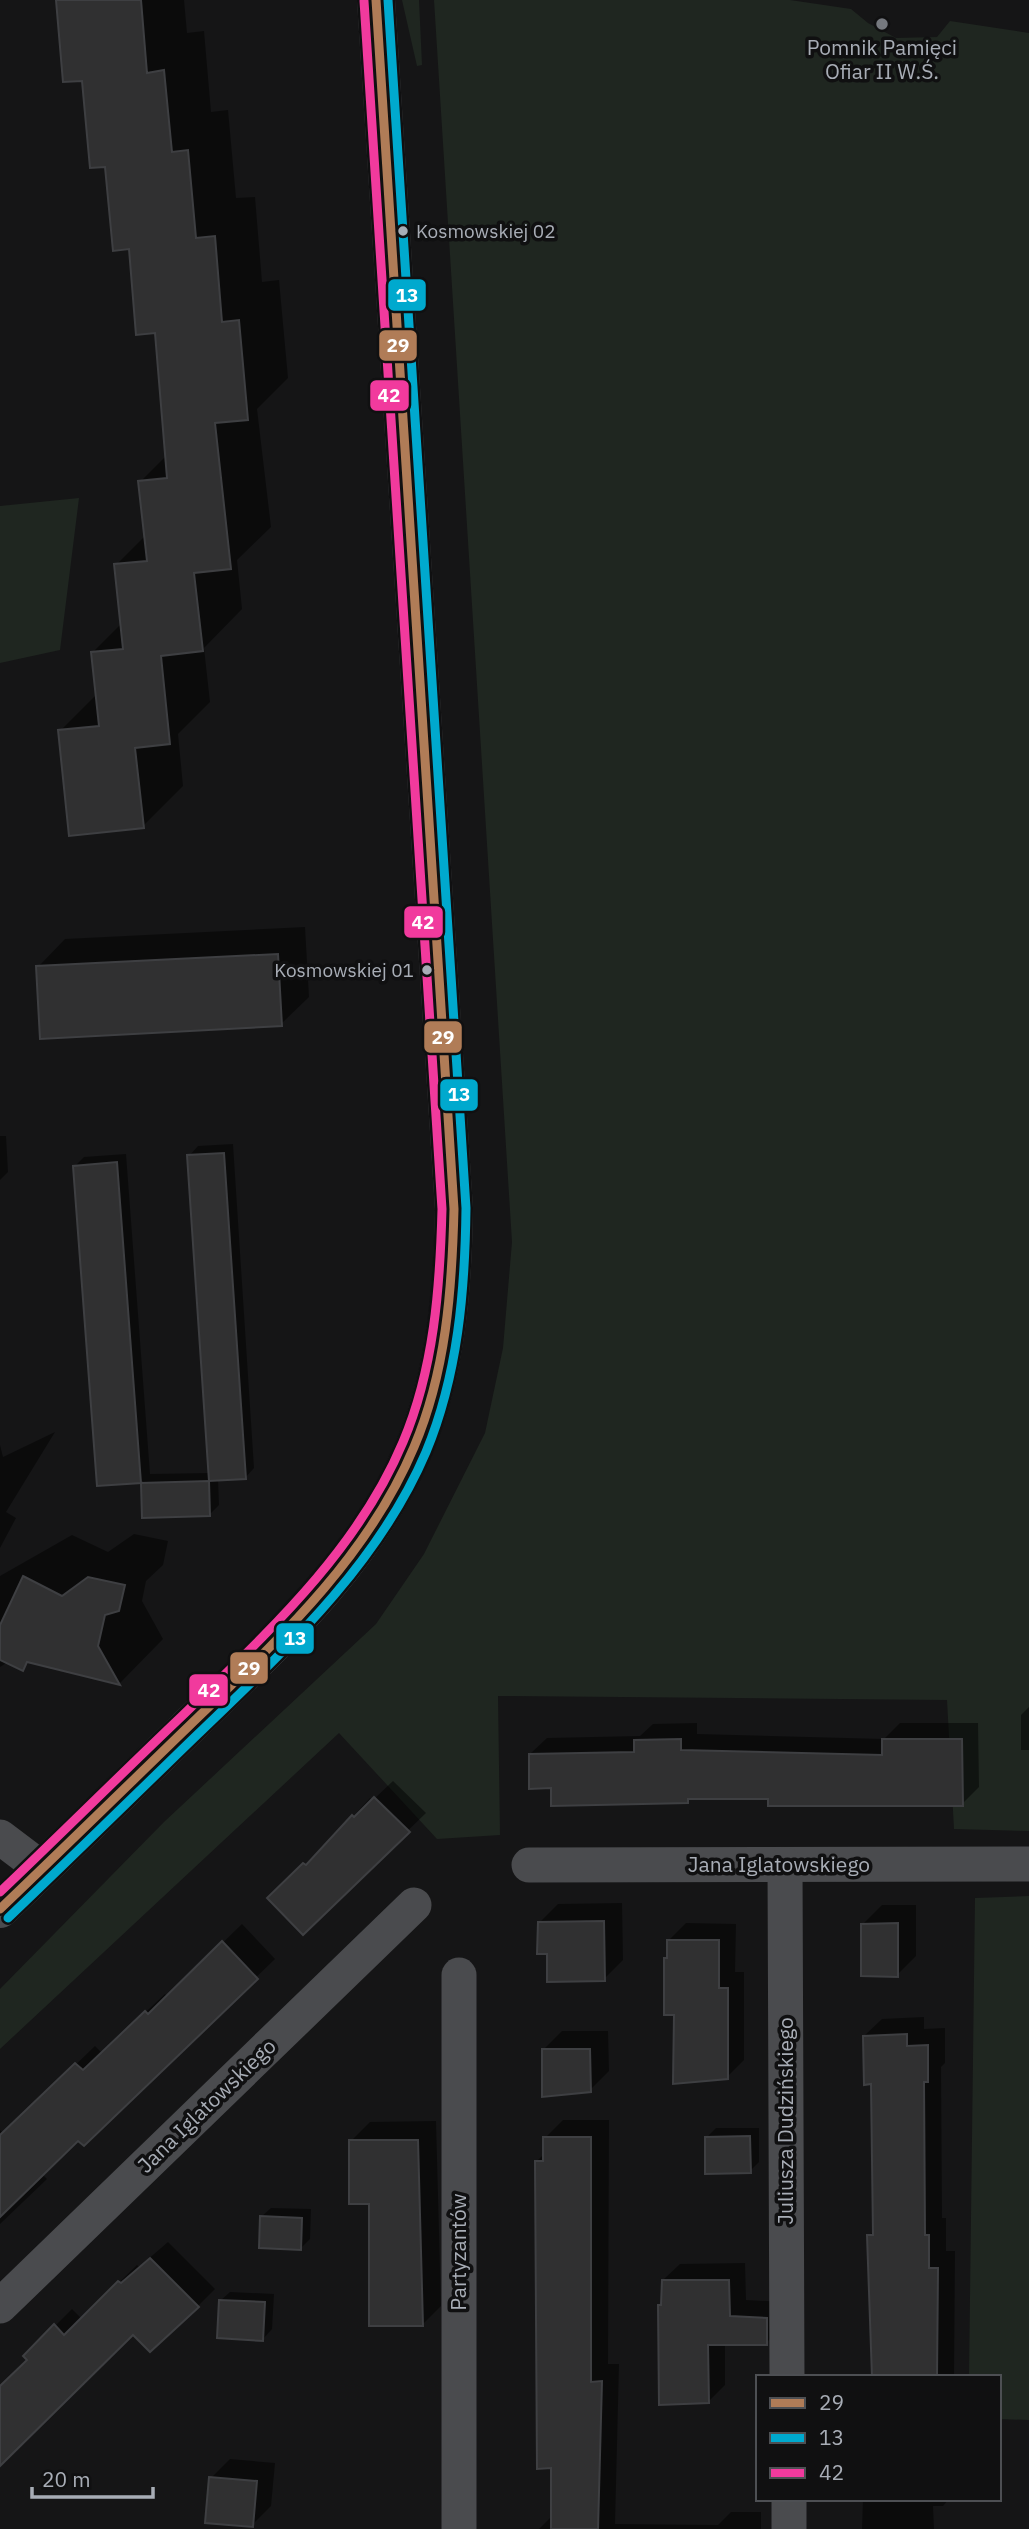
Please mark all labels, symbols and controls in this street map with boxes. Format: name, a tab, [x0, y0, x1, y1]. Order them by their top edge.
marker: Pomnik Pamięci Ofiar II W.Ś.	[874, 16, 890, 32]
place label: Pomnik Pamięci Ofiar II W.Ś.	[807, 33, 957, 85]
place label: Kosmowskiej 02	[416, 219, 556, 243]
marker: Kosmowskiej 02	[396, 224, 410, 238]
line badge: 13	[387, 278, 427, 312]
text: 13	[396, 283, 418, 307]
line badge: 29	[378, 329, 418, 362]
text: 29	[387, 333, 409, 357]
line badge: 42	[369, 379, 410, 412]
text: 42	[378, 383, 400, 407]
line badge: 42	[403, 905, 444, 939]
text: 42	[412, 910, 434, 934]
place label: Kosmowskiej 01	[274, 958, 414, 982]
marker: Kosmowskiej 01	[420, 963, 434, 977]
line badge: 29	[423, 1020, 463, 1054]
text: 29	[432, 1025, 454, 1049]
line badge: 13	[439, 1078, 479, 1112]
text: 13	[448, 1082, 470, 1106]
line badge: 13	[275, 1622, 315, 1655]
text: 13	[284, 1626, 306, 1650]
line badge: 29	[229, 1651, 269, 1685]
text: 29	[238, 1656, 260, 1680]
line badge: 42	[188, 1673, 229, 1707]
text: 42	[198, 1678, 220, 1702]
street label: Jana Iglatowskiego	[688, 1850, 870, 1878]
street label: Juliusza Dudzińskiego	[771, 2017, 799, 2225]
street label: Jana Iglatowskiego	[131, 2032, 282, 2179]
street label: Partyzantów	[444, 2193, 472, 2311]
legend	[756, 2375, 1001, 2501]
text: 29	[819, 2388, 844, 2416]
text: 13	[819, 2423, 844, 2451]
scale bar	[32, 2456, 152, 2500]
text: 42	[819, 2458, 844, 2486]
text: 20 m	[42, 2465, 91, 2493]

